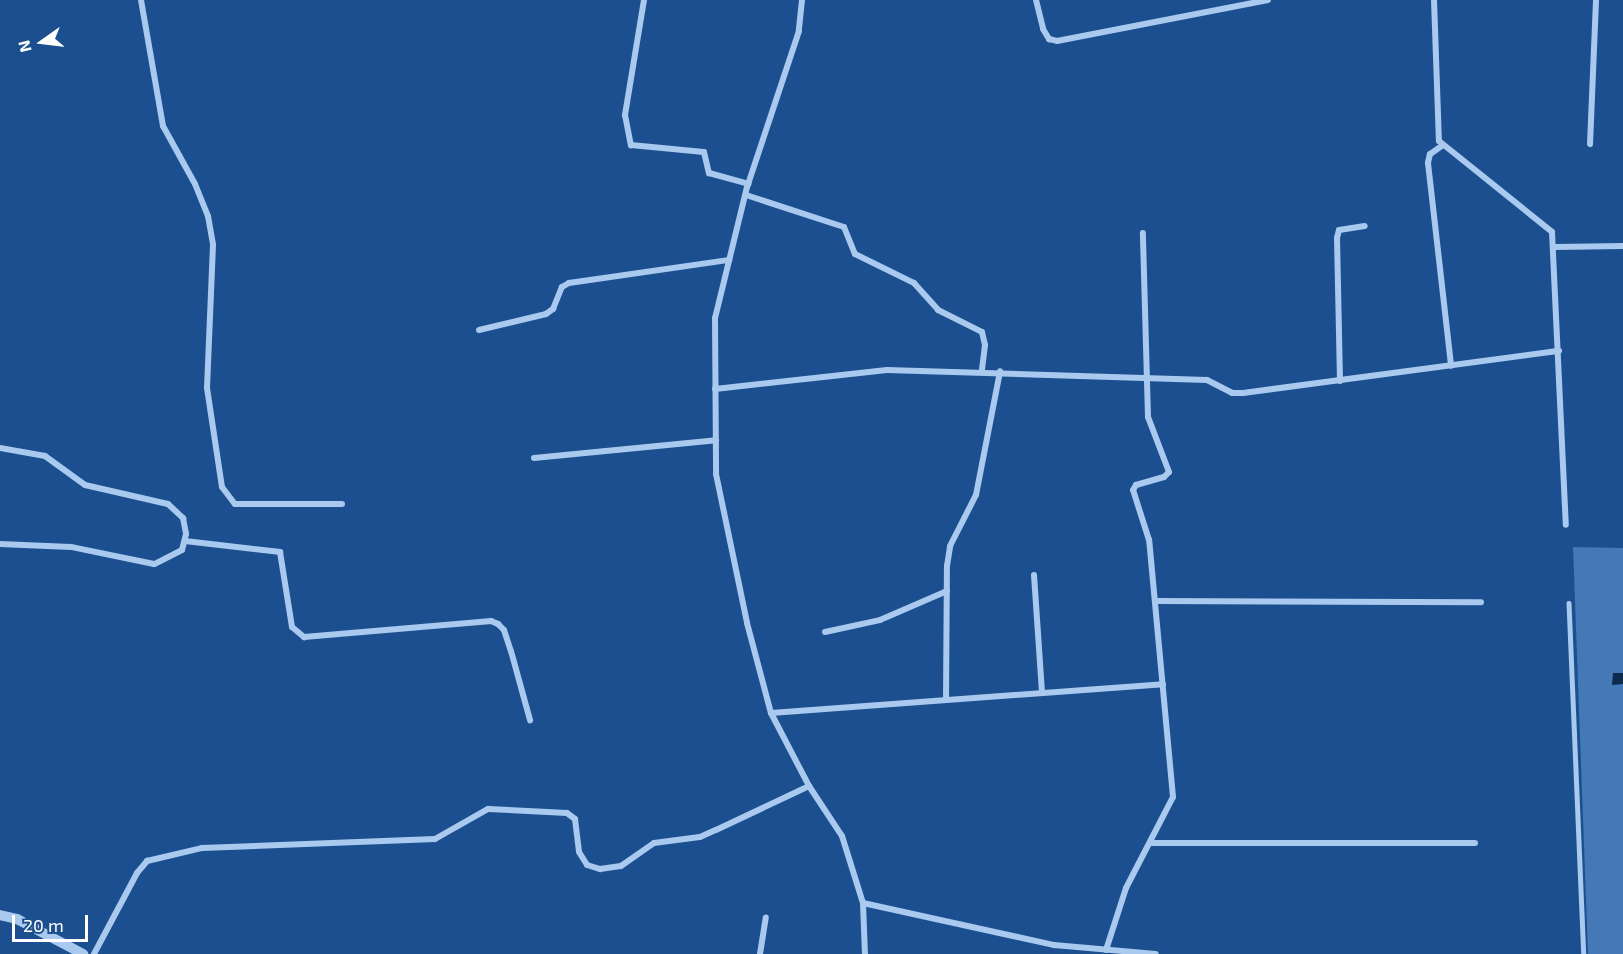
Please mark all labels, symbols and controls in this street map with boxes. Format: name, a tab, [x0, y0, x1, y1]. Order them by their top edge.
north arrow	[12, 12, 72, 72]
text: N	[13, 39, 35, 54]
scale bar	[15, 903, 92, 941]
text: 20 m	[23, 914, 64, 936]

